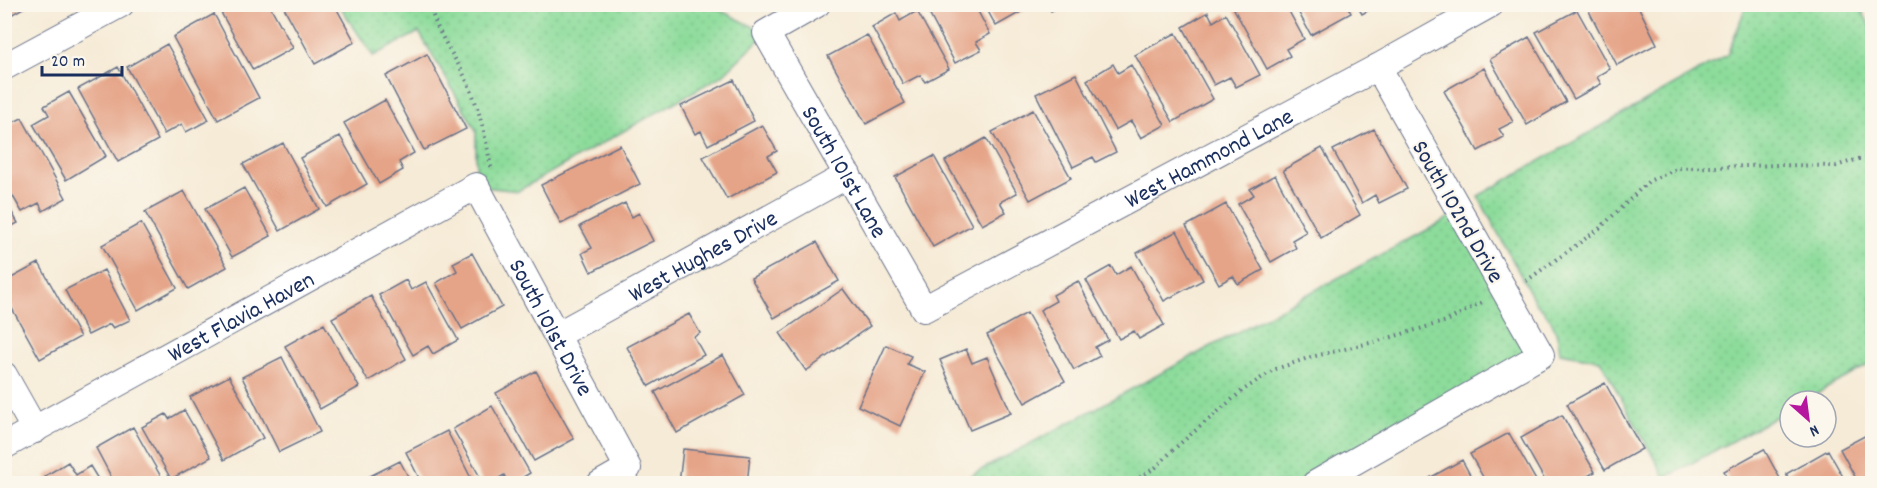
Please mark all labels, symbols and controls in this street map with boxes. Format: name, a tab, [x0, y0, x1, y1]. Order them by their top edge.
scale bar	[42, 39, 122, 77]
text: 20 m	[51, 50, 85, 75]
street label: South 101st Lane	[791, 100, 894, 245]
street label: West Hammond Lane	[1119, 101, 1300, 219]
street label: South 102nd Drive	[1402, 135, 1511, 290]
street label: West Hughes Drive	[623, 203, 785, 312]
street label: South 101st Drive	[498, 254, 600, 403]
street label: West Flavia Haven	[162, 264, 322, 373]
north arrow	[1778, 389, 1838, 449]
text: N	[1805, 418, 1823, 442]

